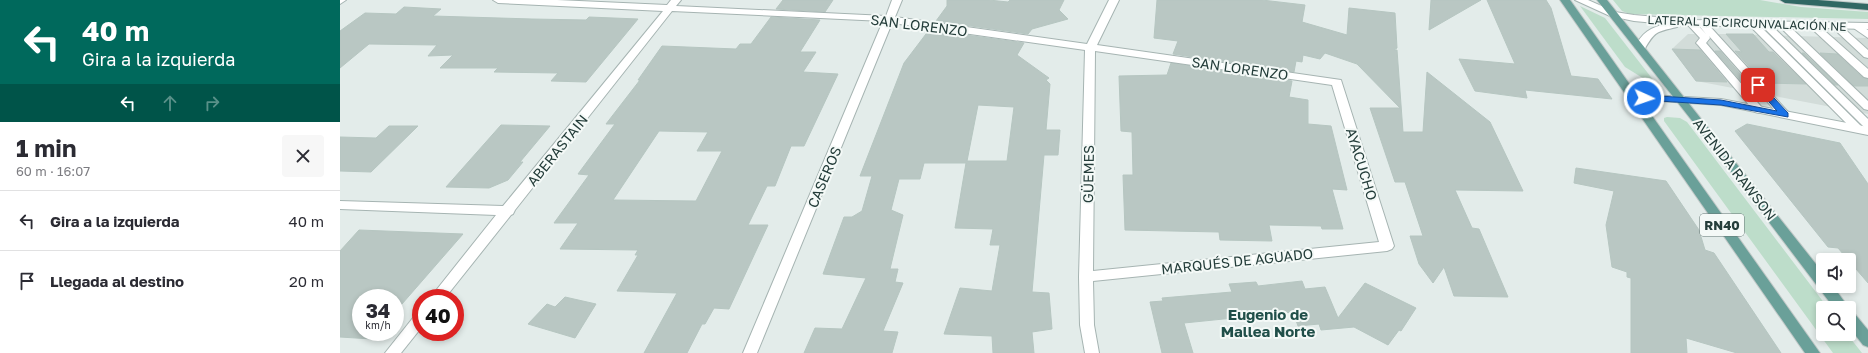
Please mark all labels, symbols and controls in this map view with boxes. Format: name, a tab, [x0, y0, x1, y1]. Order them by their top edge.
street label: SAN LORENZO	[870, 11, 968, 39]
street label: LATERAL DE CIRCUNVALACIÓN NE	[1647, 12, 1847, 34]
text: 40 m	[82, 14, 149, 47]
icon: left	[16, 16, 68, 68]
text: Gira a la izquierda	[82, 48, 235, 70]
street label: SAN LORENZO	[1191, 53, 1289, 83]
pin	[1741, 68, 1775, 102]
icon: arrive	[1747, 74, 1769, 96]
position arrow	[1623, 77, 1665, 119]
icon: left	[117, 92, 139, 114]
icon: ahead	[159, 92, 181, 114]
icon: right	[201, 92, 223, 114]
street label: ABERASTAIN	[523, 111, 591, 189]
street label: AVENIDA RAWSON	[1690, 115, 1780, 223]
street label: AYACUCHO	[1343, 126, 1381, 202]
text: 1 min	[16, 133, 76, 162]
button: close	[282, 135, 324, 177]
street label: CASEROS	[804, 144, 845, 210]
street label: GÜEMES	[1079, 145, 1097, 203]
text: 60 m · 16:07	[16, 163, 90, 179]
icon: left	[16, 210, 38, 232]
text: Gira a la izquierda	[50, 212, 180, 230]
text: 40 m	[289, 212, 324, 230]
road number: RN40	[1700, 214, 1744, 236]
street label: MARQUÉS DE AGUADO	[1160, 245, 1314, 277]
map controls	[1816, 253, 1856, 341]
button: sound	[1816, 253, 1856, 293]
icon: arrive	[16, 270, 38, 292]
text: Llegada al destino	[50, 272, 184, 290]
text: 20 m	[289, 272, 324, 290]
speed limit sign: 40	[412, 289, 464, 341]
text: 34	[366, 298, 390, 322]
button: search	[1816, 301, 1856, 341]
district label: Eugenio de Mallea Norte	[1221, 305, 1316, 340]
text: km/h	[365, 319, 391, 331]

